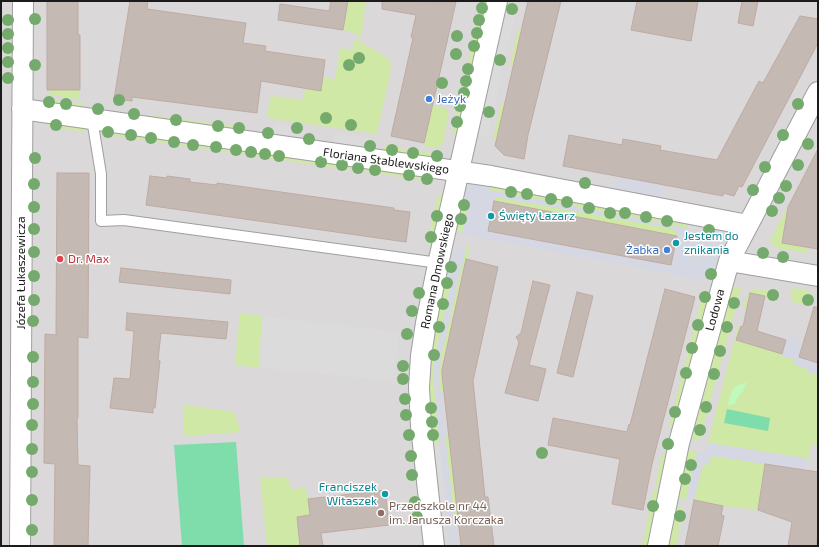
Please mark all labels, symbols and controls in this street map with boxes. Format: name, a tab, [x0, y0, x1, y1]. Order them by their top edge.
place label: Jeżyk	[437, 92, 466, 106]
marker: Jeżyk	[424, 94, 434, 104]
street label: Floriana Stablewskiego	[322, 145, 450, 177]
place label: Święty Łazarz	[499, 209, 575, 223]
marker: Święty Łazarz	[486, 211, 496, 221]
street label: Romana Dmowskiego	[418, 212, 456, 330]
street label: Józefa Łukaszewicza	[14, 216, 28, 330]
place label: Jestem do znikania	[684, 229, 739, 257]
marker: Jestem do znikania	[671, 238, 681, 248]
place label: Żabka	[626, 243, 659, 257]
marker: Żabka	[662, 245, 672, 255]
place label: Dr. Max	[68, 252, 109, 266]
marker: Dr. Max	[55, 254, 65, 264]
street label: Lodowa	[702, 287, 728, 333]
place label: Franciszek Witaszek	[319, 480, 377, 508]
marker: Franciszek Witaszek	[380, 489, 390, 499]
place label: Przedszkole nr 44 im. Janusza Korczaka	[389, 499, 504, 527]
marker: Przedszkole nr 44 im. Janusza Korczaka	[376, 508, 386, 518]

